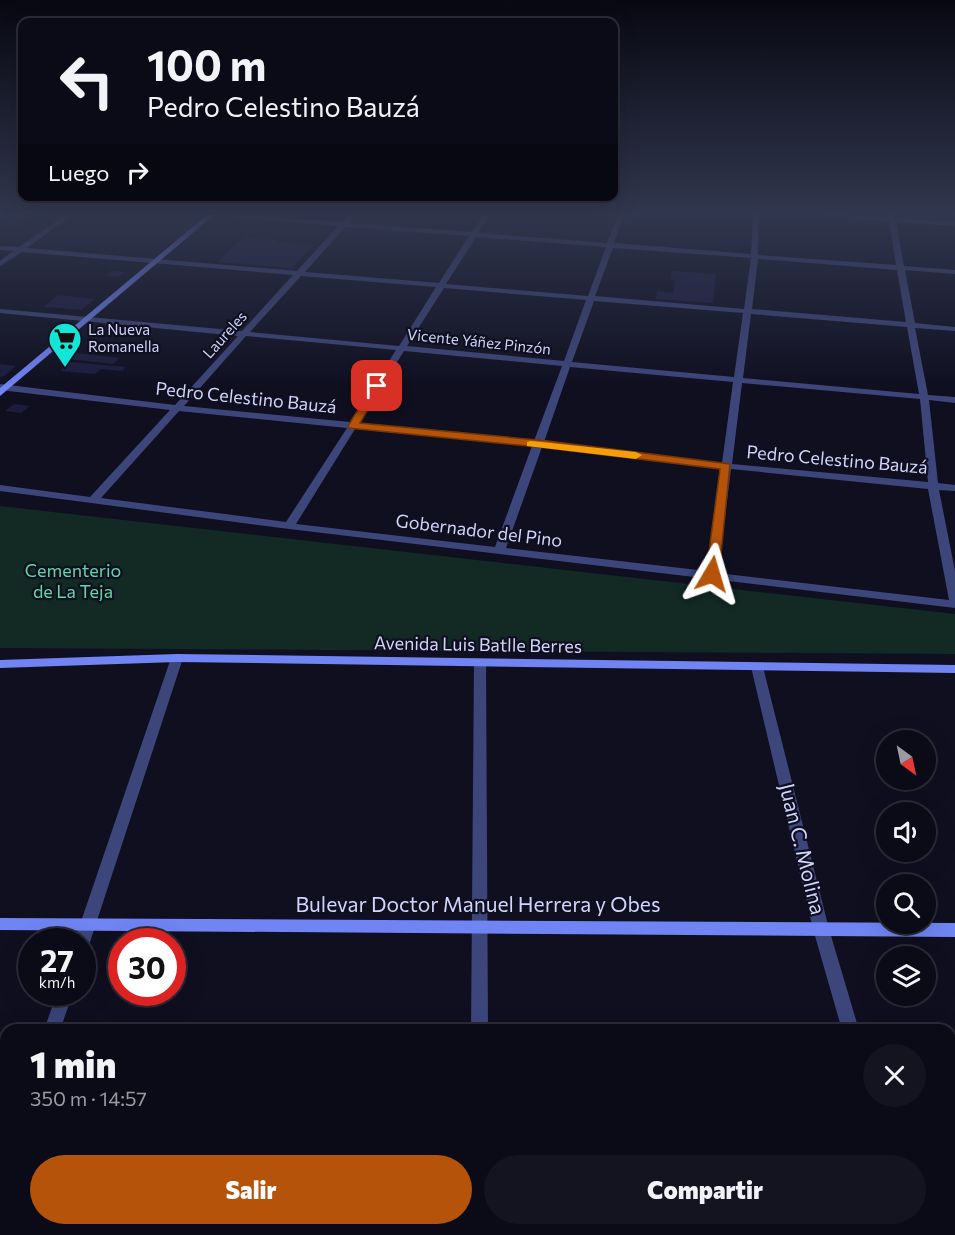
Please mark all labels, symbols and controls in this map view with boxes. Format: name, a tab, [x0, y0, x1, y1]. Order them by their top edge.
text: 100 m	[147, 38, 267, 90]
icon: left	[48, 42, 126, 120]
text: Pedro Celestino Bauzá	[147, 90, 420, 123]
icon: right	[121, 156, 154, 189]
text: Luego	[48, 159, 109, 186]
street label: Laureles	[198, 307, 250, 362]
place label: La Nueva Romanella	[88, 320, 159, 355]
supermarket icon: La Nueva Romanella	[47, 321, 83, 368]
street label: Vicente Yáñez Pinzón	[406, 324, 552, 358]
pin	[351, 360, 402, 411]
icon: arrive	[360, 369, 393, 402]
street label: Pedro Celestino Bauzá	[155, 377, 338, 417]
street label: Pedro Celestino Bauzá	[746, 440, 929, 478]
street label: Gobernador del Pino	[395, 509, 564, 551]
position arrow	[680, 542, 744, 606]
park label: Cementerio de La Teja	[25, 559, 121, 602]
street label: Avenida Luis Batlle Berres	[374, 631, 582, 657]
north arrow	[876, 730, 936, 790]
map controls	[876, 730, 936, 1006]
street label: Juan C. Molina	[775, 780, 832, 917]
button: sound	[876, 802, 936, 862]
button: search	[876, 874, 936, 934]
street label: Bulevar Doctor Manuel Herrera y Obes	[296, 891, 660, 916]
speed limit sign: 30	[108, 928, 186, 1006]
text: 27	[40, 941, 74, 978]
button: layers	[876, 946, 936, 1006]
text: km/h	[39, 973, 75, 991]
text: 1 min	[30, 1041, 116, 1085]
button: close	[863, 1044, 926, 1107]
text: 350 m · 14:57	[30, 1086, 147, 1110]
button: Salir	[30, 1155, 472, 1224]
button: Compartir	[484, 1155, 926, 1224]

